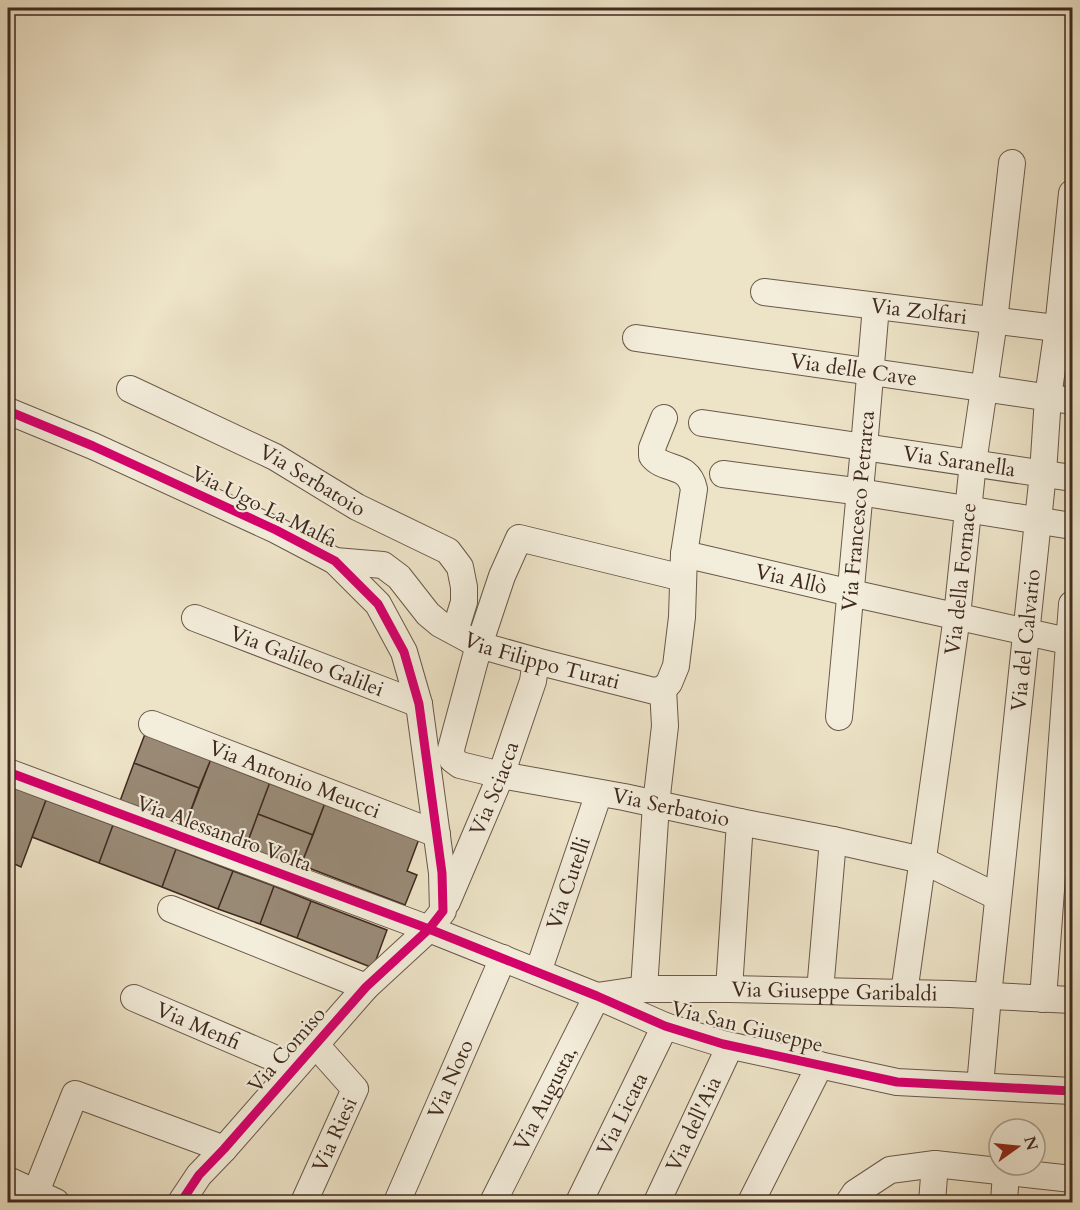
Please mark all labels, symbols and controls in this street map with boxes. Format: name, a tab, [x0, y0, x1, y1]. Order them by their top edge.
street label: Via Zolfari	[869, 291, 969, 331]
street label: Via delle Cave	[788, 346, 919, 393]
street label: Via Francesco Petrarca	[834, 409, 882, 612]
street label: Via Serbatoio	[254, 437, 370, 523]
street label: Via Saranella	[901, 439, 1018, 484]
street label: Via Ugo La Malfa	[186, 459, 342, 555]
street label: Via della Fornace	[937, 501, 983, 657]
street label: Via Allò	[752, 557, 830, 601]
street label: Via del Calvario	[1004, 568, 1047, 713]
street label: Via Galileo Galilei	[226, 618, 388, 704]
street label: Via Filippo Turati	[458, 625, 623, 696]
street label: Via Antonio Meucci	[205, 733, 385, 825]
street label: Via Sciacca	[462, 737, 526, 840]
street label: Via Serbatoio	[610, 781, 732, 834]
street label: Via Alessandro Volta	[132, 789, 316, 879]
street label: Via Cutelli	[539, 833, 598, 933]
street label: Via Giuseppe Garibaldi	[731, 975, 938, 1008]
street label: Via San Giuseppe	[668, 994, 826, 1060]
street label: Via Menfi	[152, 995, 245, 1057]
street label: Via Comiso	[241, 1001, 333, 1099]
street label: Via Noto	[420, 1035, 480, 1123]
street label: Via Augusta,	[507, 1041, 584, 1156]
street label: Via Licata	[589, 1068, 655, 1160]
street label: Via dell'Aia	[659, 1072, 728, 1177]
street label: Via Riesi	[305, 1092, 364, 1177]
north arrow	[987, 1117, 1047, 1177]
text: N	[1018, 1134, 1043, 1153]

